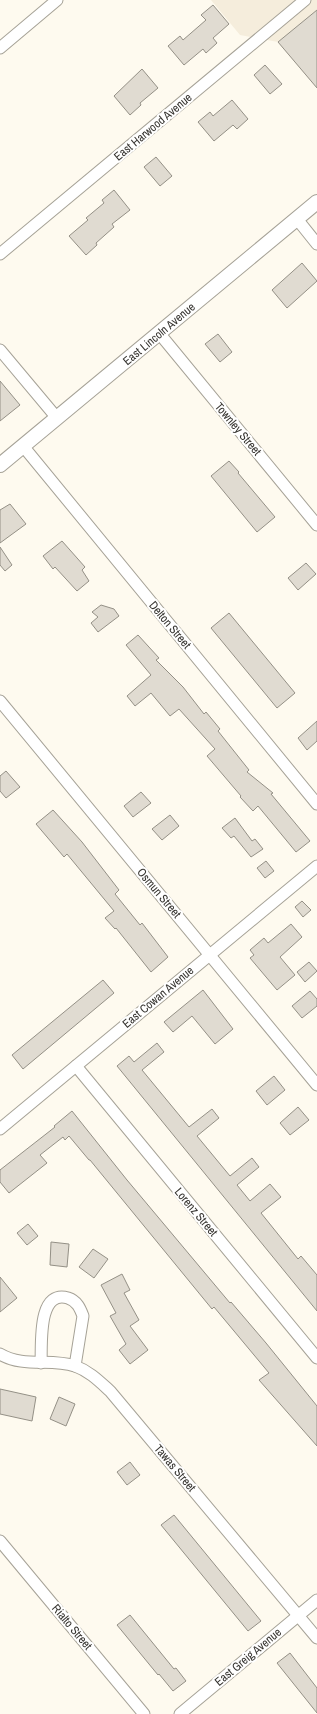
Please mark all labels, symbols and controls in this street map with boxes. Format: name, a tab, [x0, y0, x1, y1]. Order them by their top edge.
street label: East Harwood Avenue	[111, 90, 195, 164]
street label: East Lincoln Avenue	[120, 299, 198, 369]
street label: Townley Street	[211, 399, 265, 459]
street label: Delton Street	[145, 598, 195, 652]
street label: Osmun Street	[133, 865, 185, 922]
street label: East Cowan Avenue	[119, 962, 197, 1032]
street label: Lorenz Street	[171, 1184, 221, 1240]
street label: Tawas Street	[151, 1441, 200, 1495]
street label: Rialto Street	[48, 1601, 96, 1653]
street label: East Greig Avenue	[211, 1624, 285, 1690]

